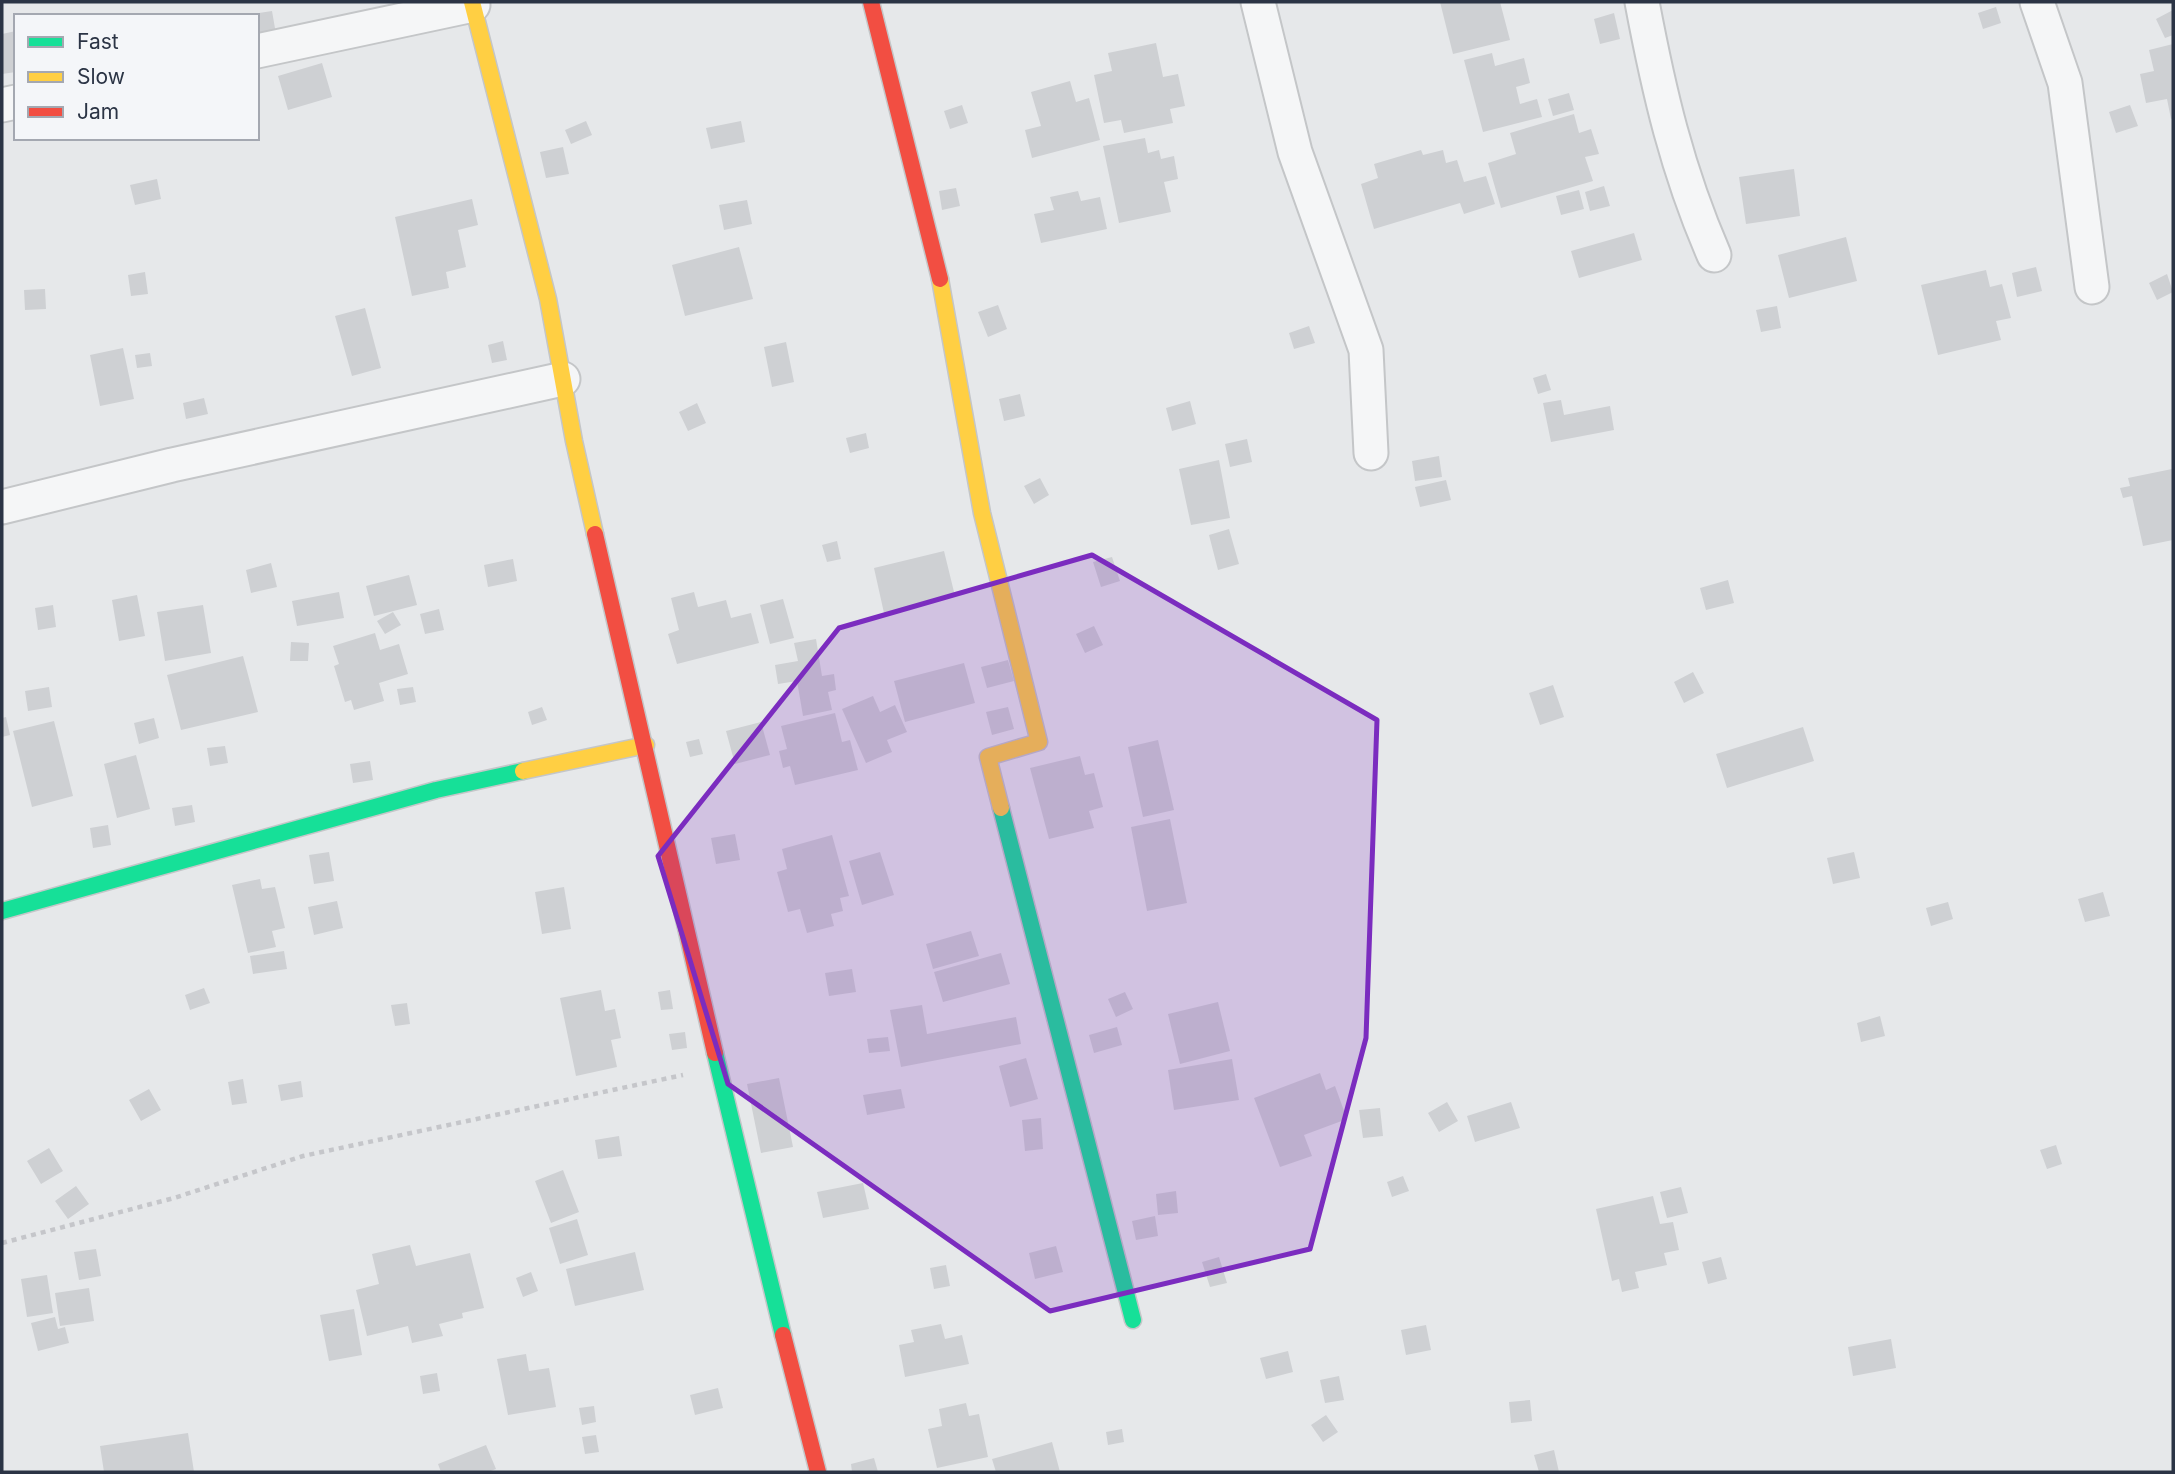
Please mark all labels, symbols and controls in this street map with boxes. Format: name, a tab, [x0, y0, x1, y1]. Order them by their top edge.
legend	[14, 14, 259, 140]
text: Fast	[77, 29, 119, 54]
text: Slow	[77, 64, 125, 89]
text: Jam	[77, 99, 119, 124]

